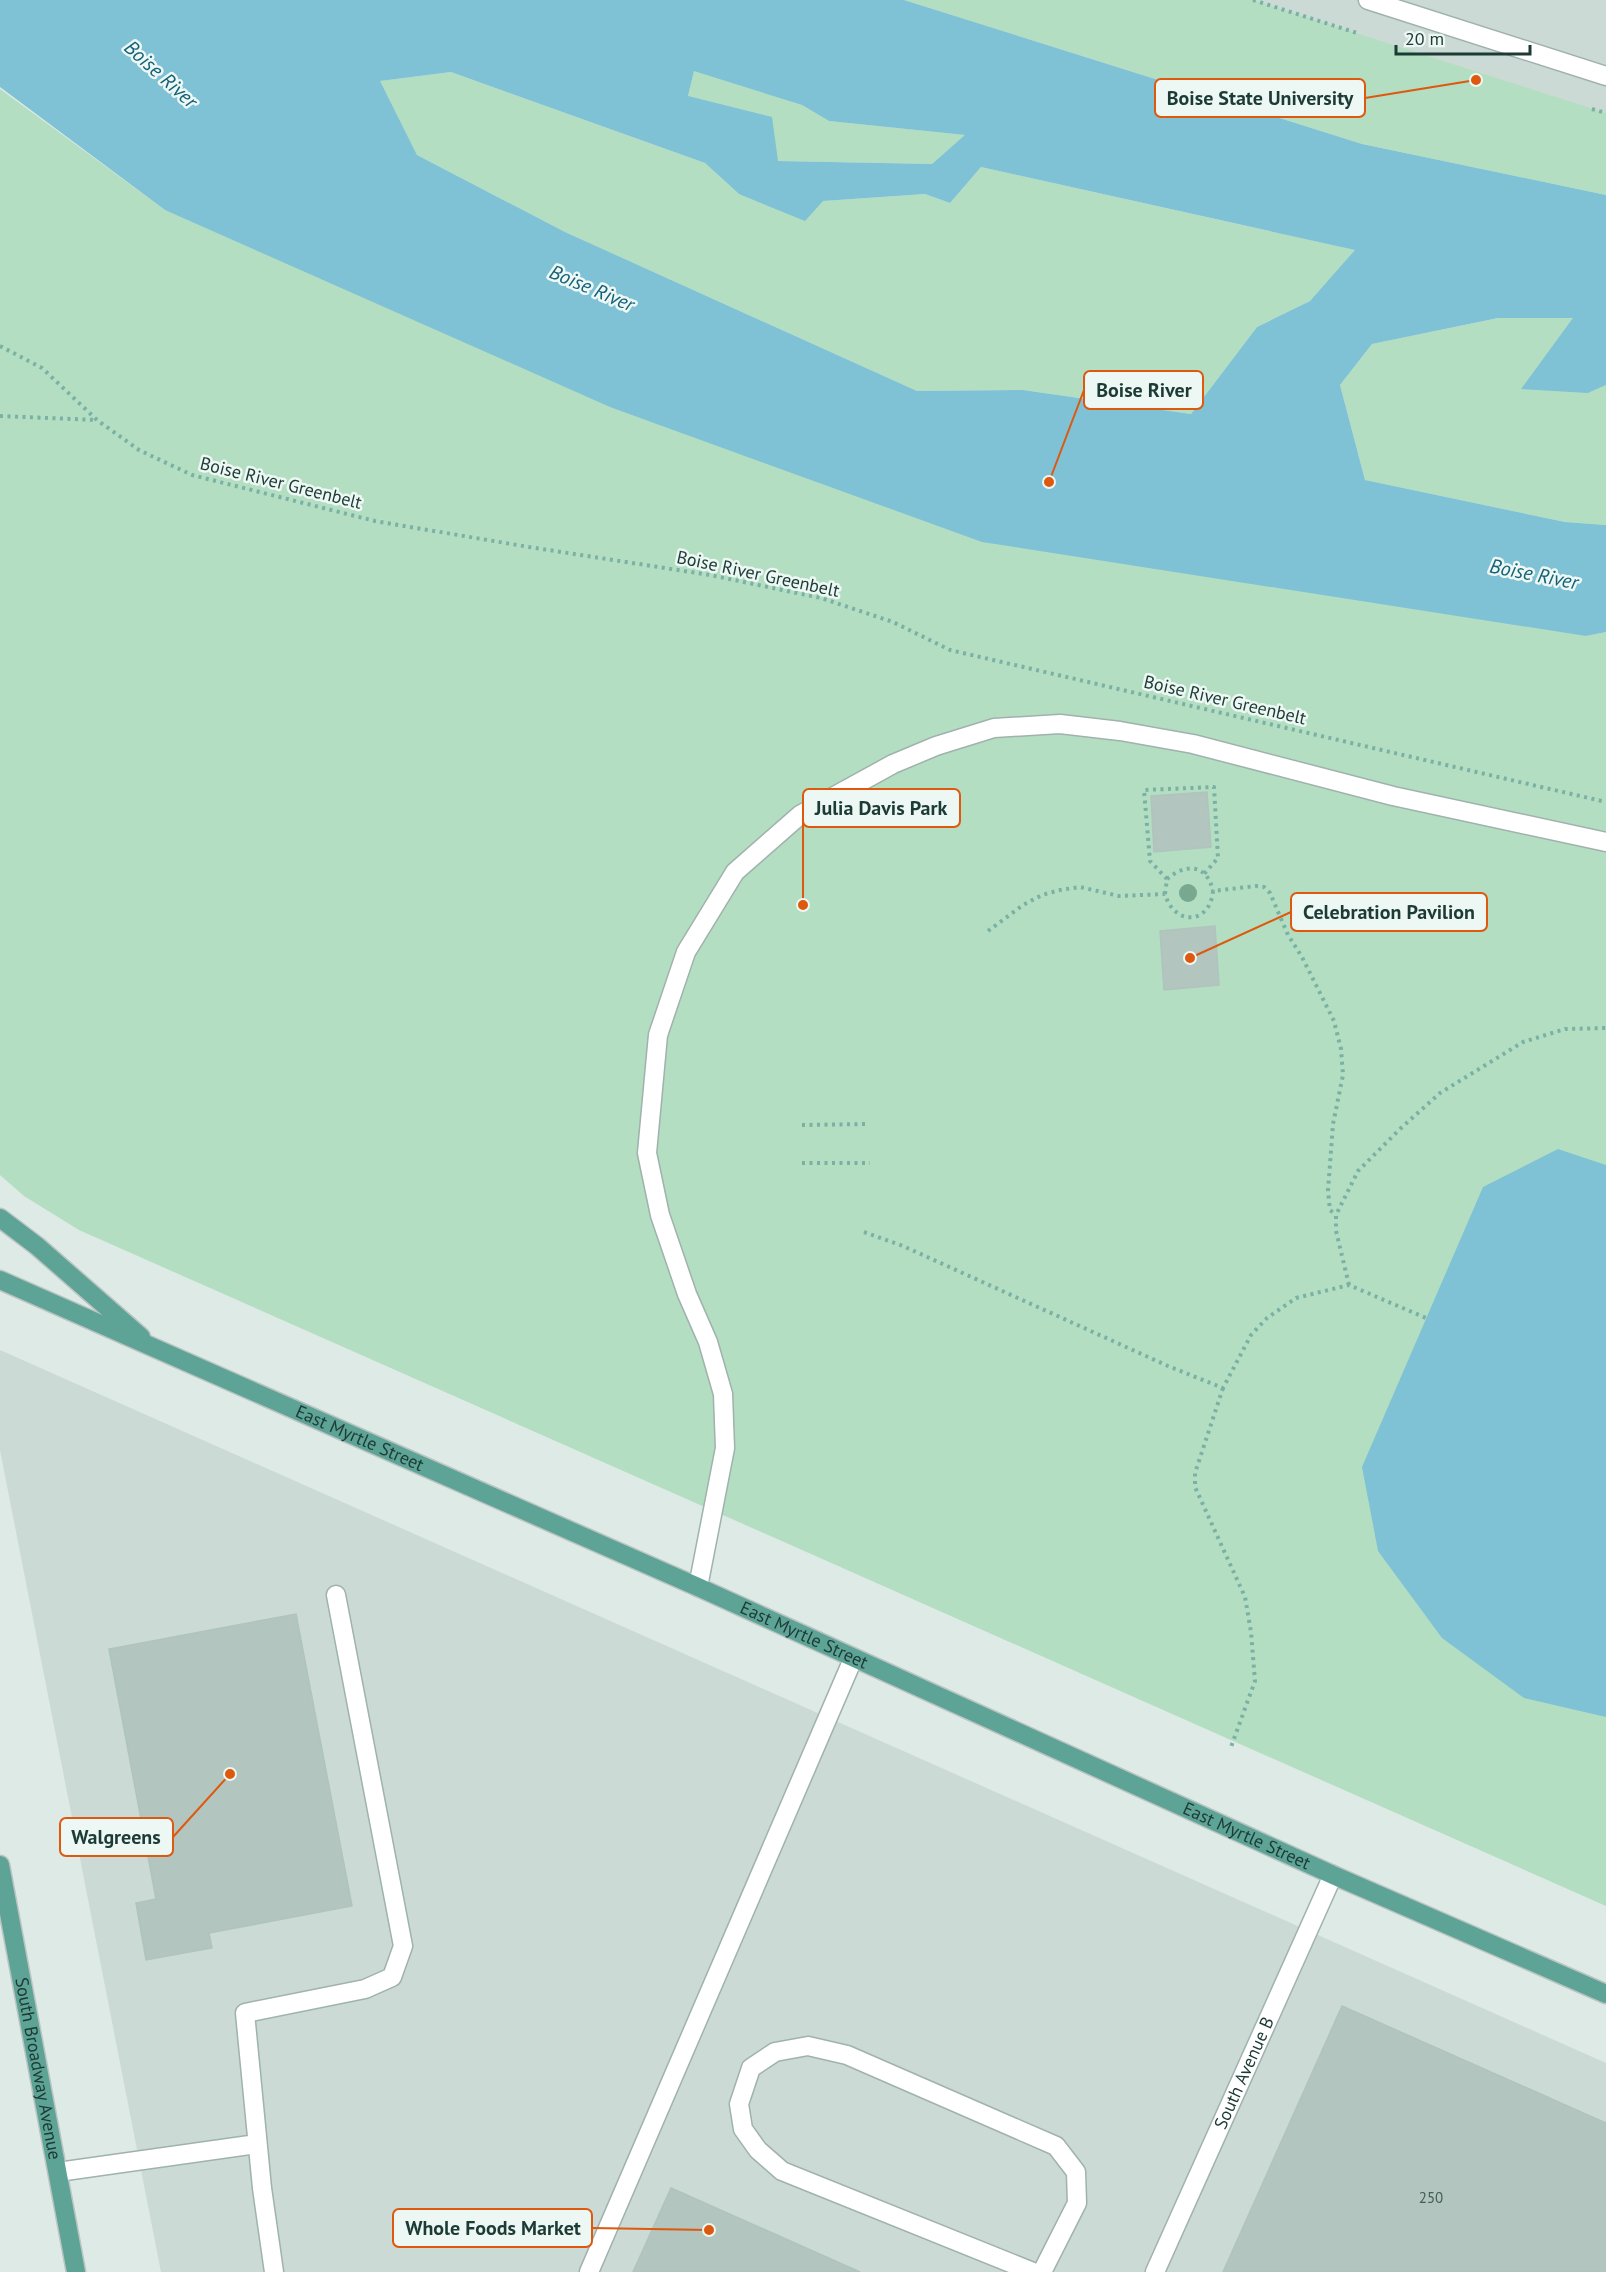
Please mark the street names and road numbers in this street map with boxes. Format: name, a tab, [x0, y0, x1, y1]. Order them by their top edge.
street label: Boise River Greenbelt	[198, 451, 364, 514]
street label: Boise River Greenbelt	[675, 545, 842, 602]
street label: Boise River Greenbelt	[1142, 670, 1309, 729]
street label: East Myrtle Street	[292, 1400, 428, 1476]
street label: East Myrtle Street	[737, 1596, 872, 1674]
street label: East Myrtle Street	[1179, 1796, 1314, 1874]
street label: South Broadway Avenue	[10, 1975, 67, 2161]
street label: South Avenue B	[1209, 2013, 1279, 2133]

